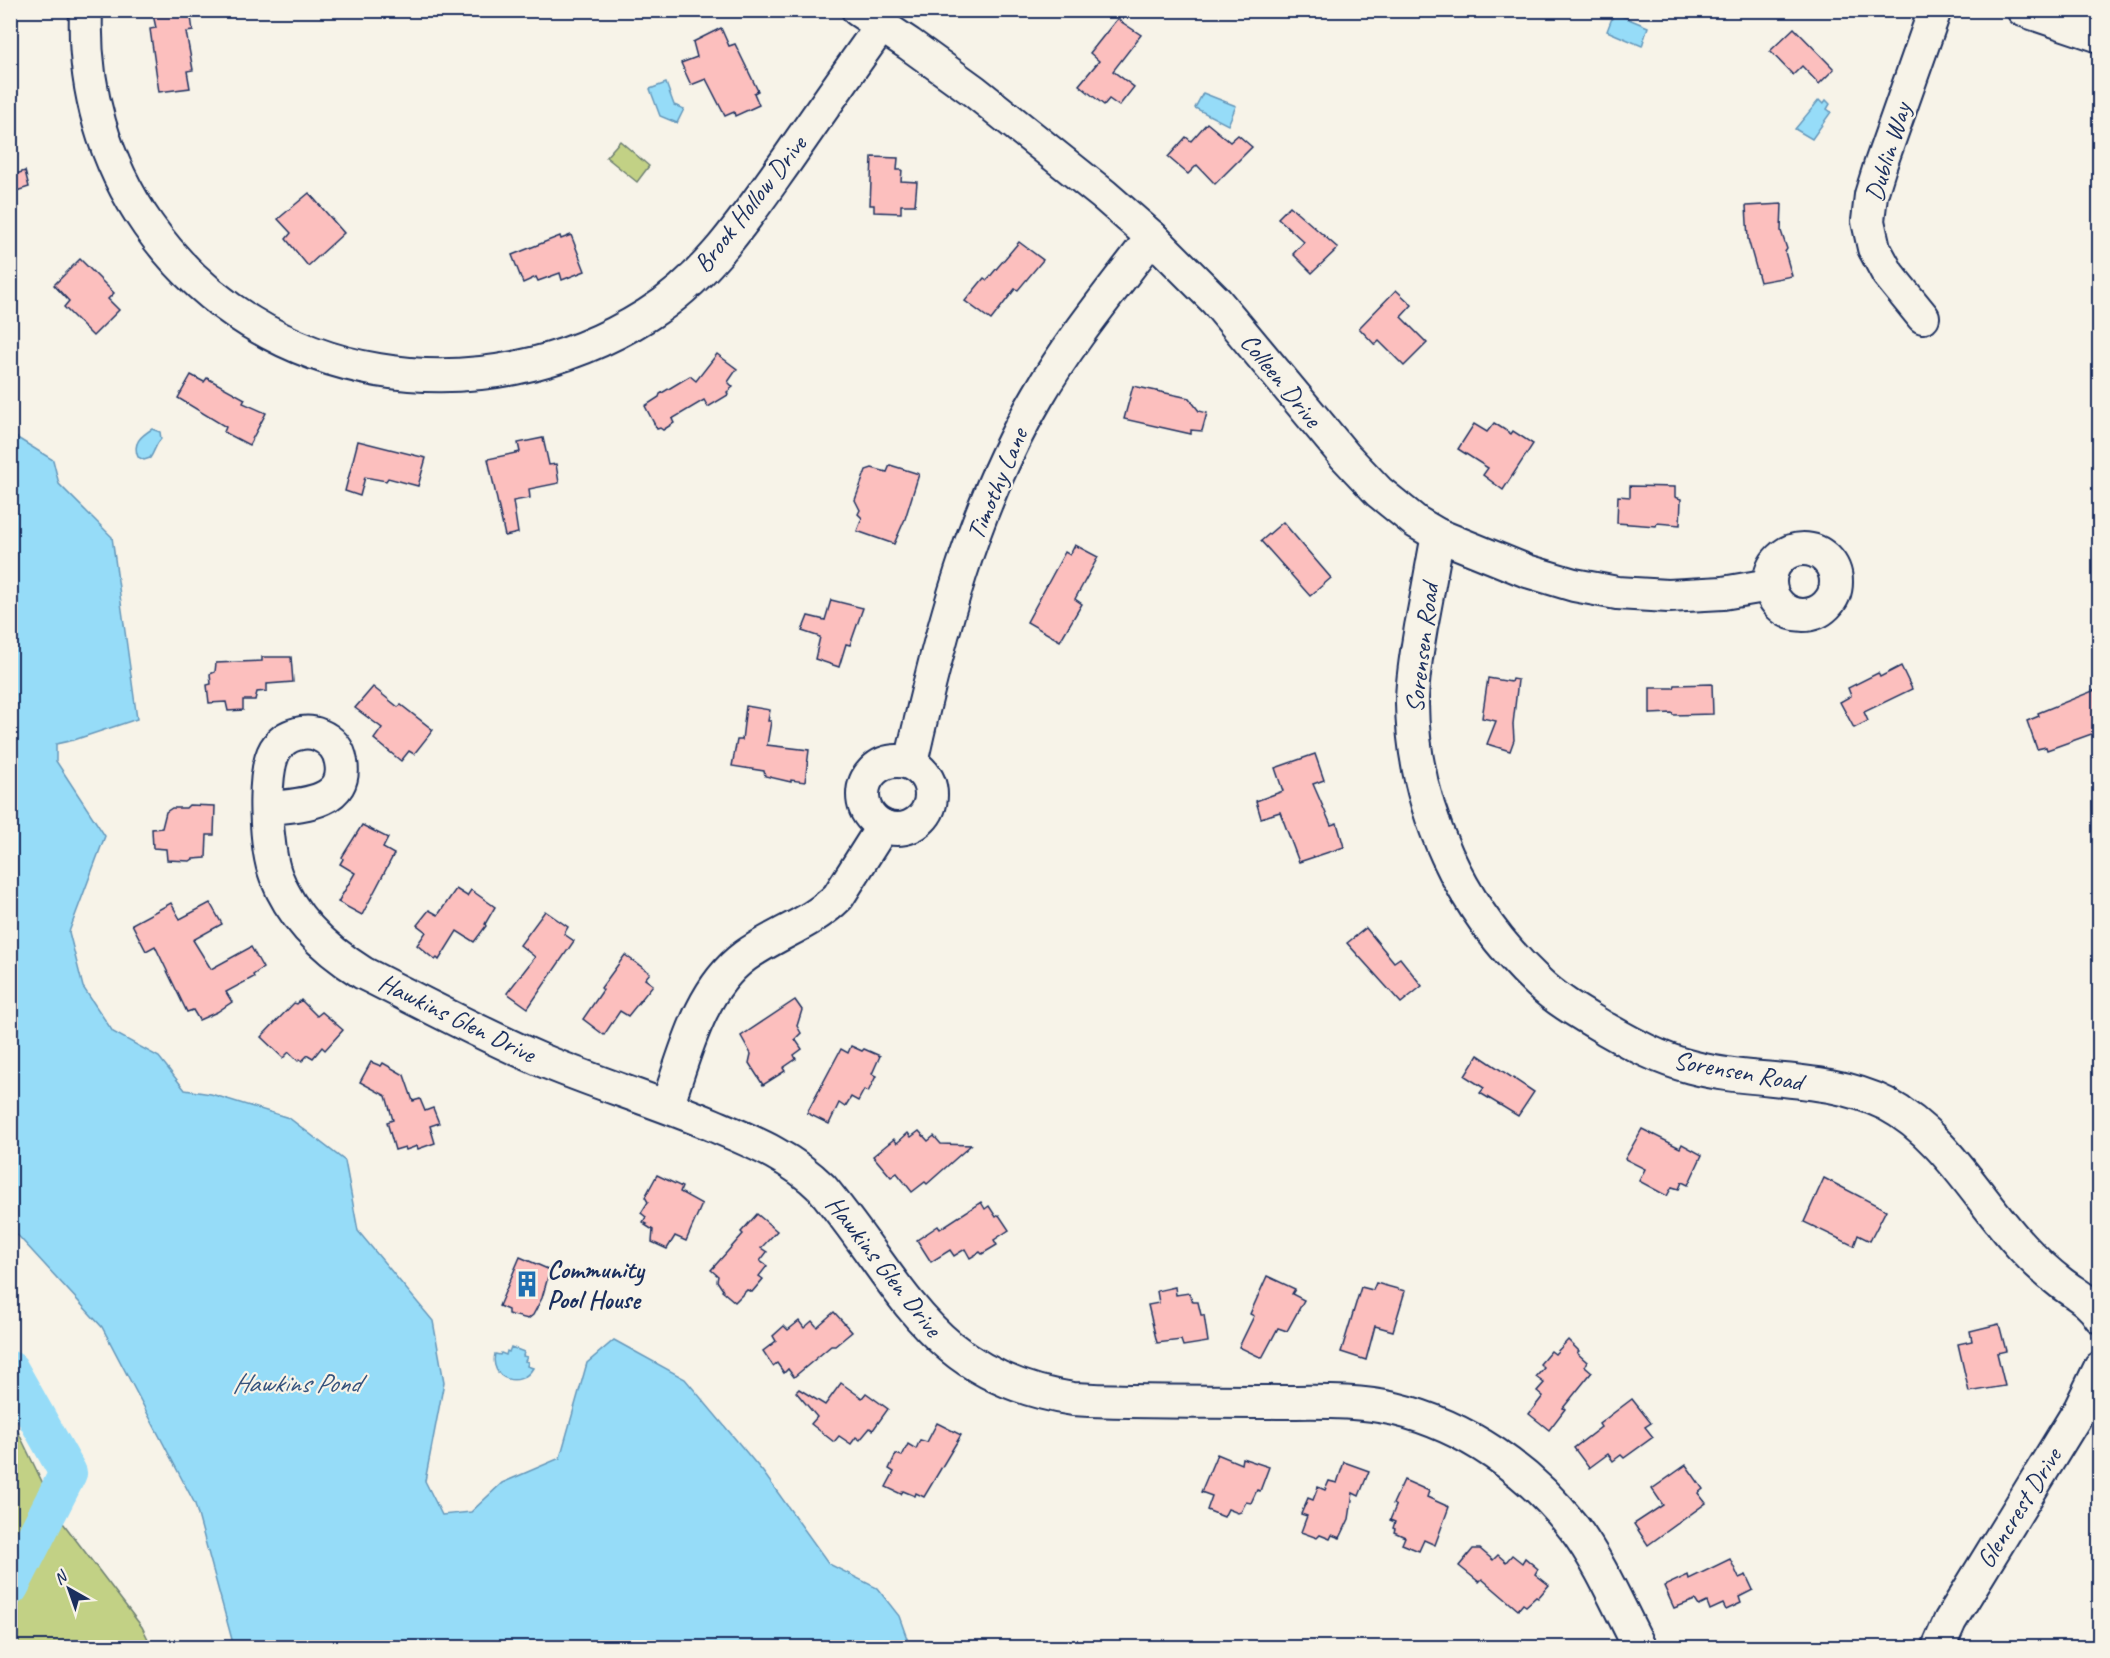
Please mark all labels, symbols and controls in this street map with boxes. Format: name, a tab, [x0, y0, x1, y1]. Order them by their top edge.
street label: Dublin Way	[1857, 97, 1919, 205]
street label: Brook Hollow Drive	[686, 128, 815, 279]
street label: Colleen Drive	[1233, 326, 1330, 435]
street label: Timothy Lane	[959, 421, 1036, 545]
street label: Sorensen Road	[1398, 578, 1447, 714]
street label: Hawkins Glen Drive	[373, 966, 542, 1071]
street label: Sorensen Road	[1671, 1043, 1809, 1099]
street label: Hawkins Glen Drive	[819, 1189, 950, 1344]
place label: Community Pool House	[547, 1253, 646, 1316]
building icon: Community Pool House	[512, 1269, 542, 1299]
water label: Hawkins Pond	[232, 1366, 368, 1400]
street label: Glencrest Drive	[1969, 1440, 2070, 1574]
north arrow	[39, 1559, 99, 1619]
text: N	[50, 1565, 73, 1589]

